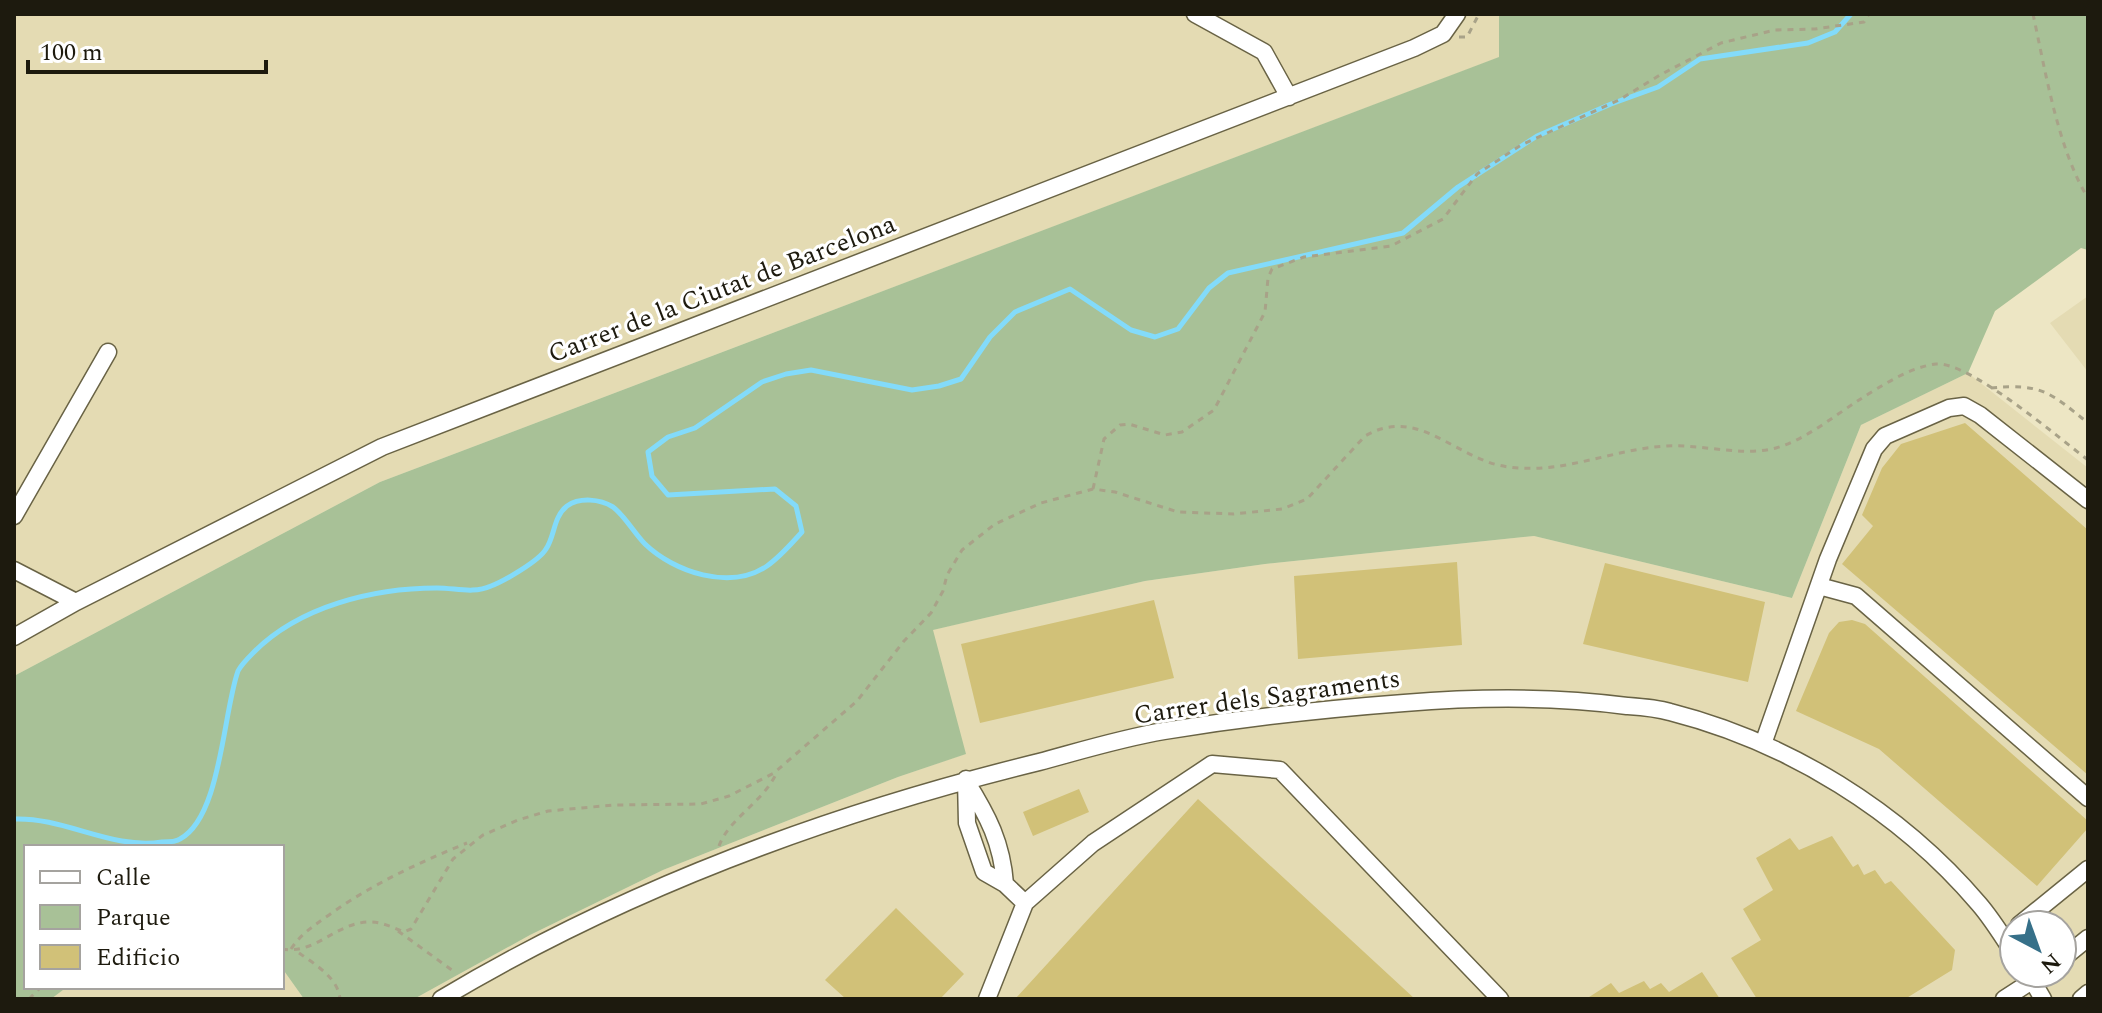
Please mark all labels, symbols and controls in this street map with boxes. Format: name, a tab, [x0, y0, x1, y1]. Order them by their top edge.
scale bar	[28, 24, 266, 74]
text: 100 m	[40, 35, 103, 71]
street label: Carrer de la Ciutat de Barcelona	[542, 204, 902, 374]
street label: Carrer dels Sagraments	[1131, 658, 1403, 736]
legend	[24, 845, 284, 989]
text: Calle	[96, 860, 151, 896]
text: Parque	[96, 900, 171, 936]
north arrow	[1998, 909, 2078, 989]
text: Edificio	[96, 940, 180, 976]
text: N	[2033, 945, 2068, 981]

